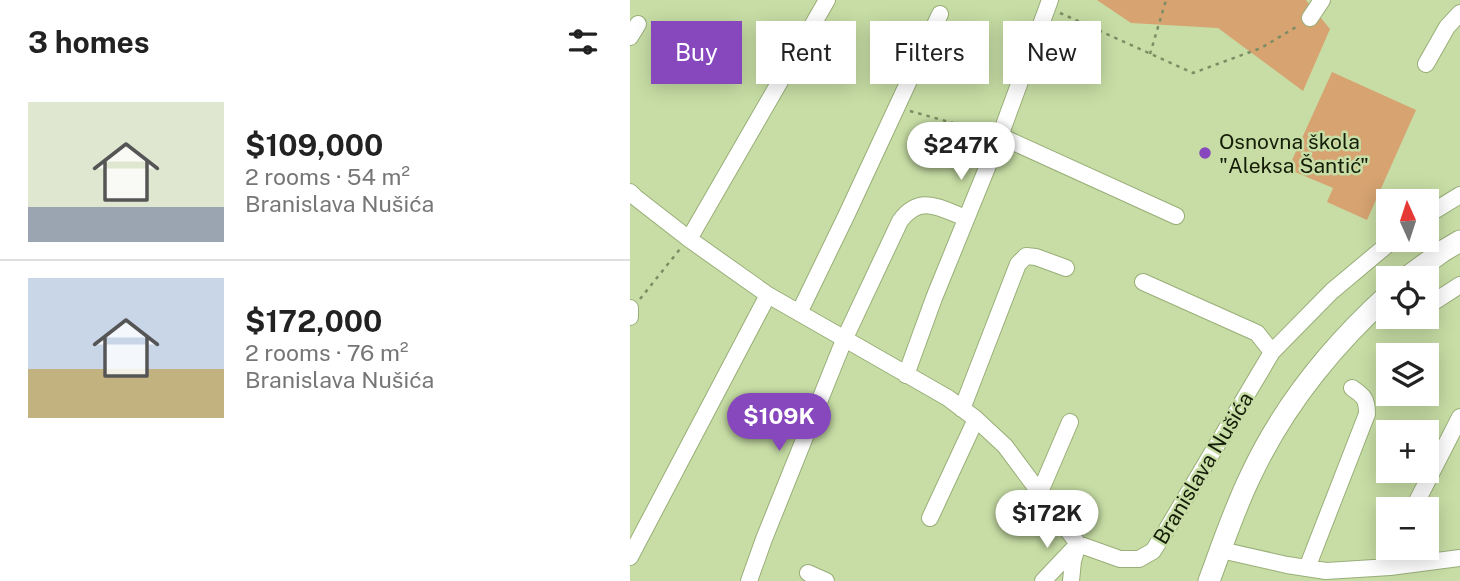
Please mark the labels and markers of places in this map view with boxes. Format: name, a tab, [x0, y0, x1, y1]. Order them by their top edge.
pin: $247K	[912, 122, 1010, 182]
place label: Osnovna škola "Aleksa Šantić"	[1219, 129, 1369, 178]
marker: Osnovna škola "Aleksa Šantić"	[1197, 145, 1213, 161]
pin: $109K	[730, 393, 828, 453]
pin: $172K	[998, 490, 1096, 550]

